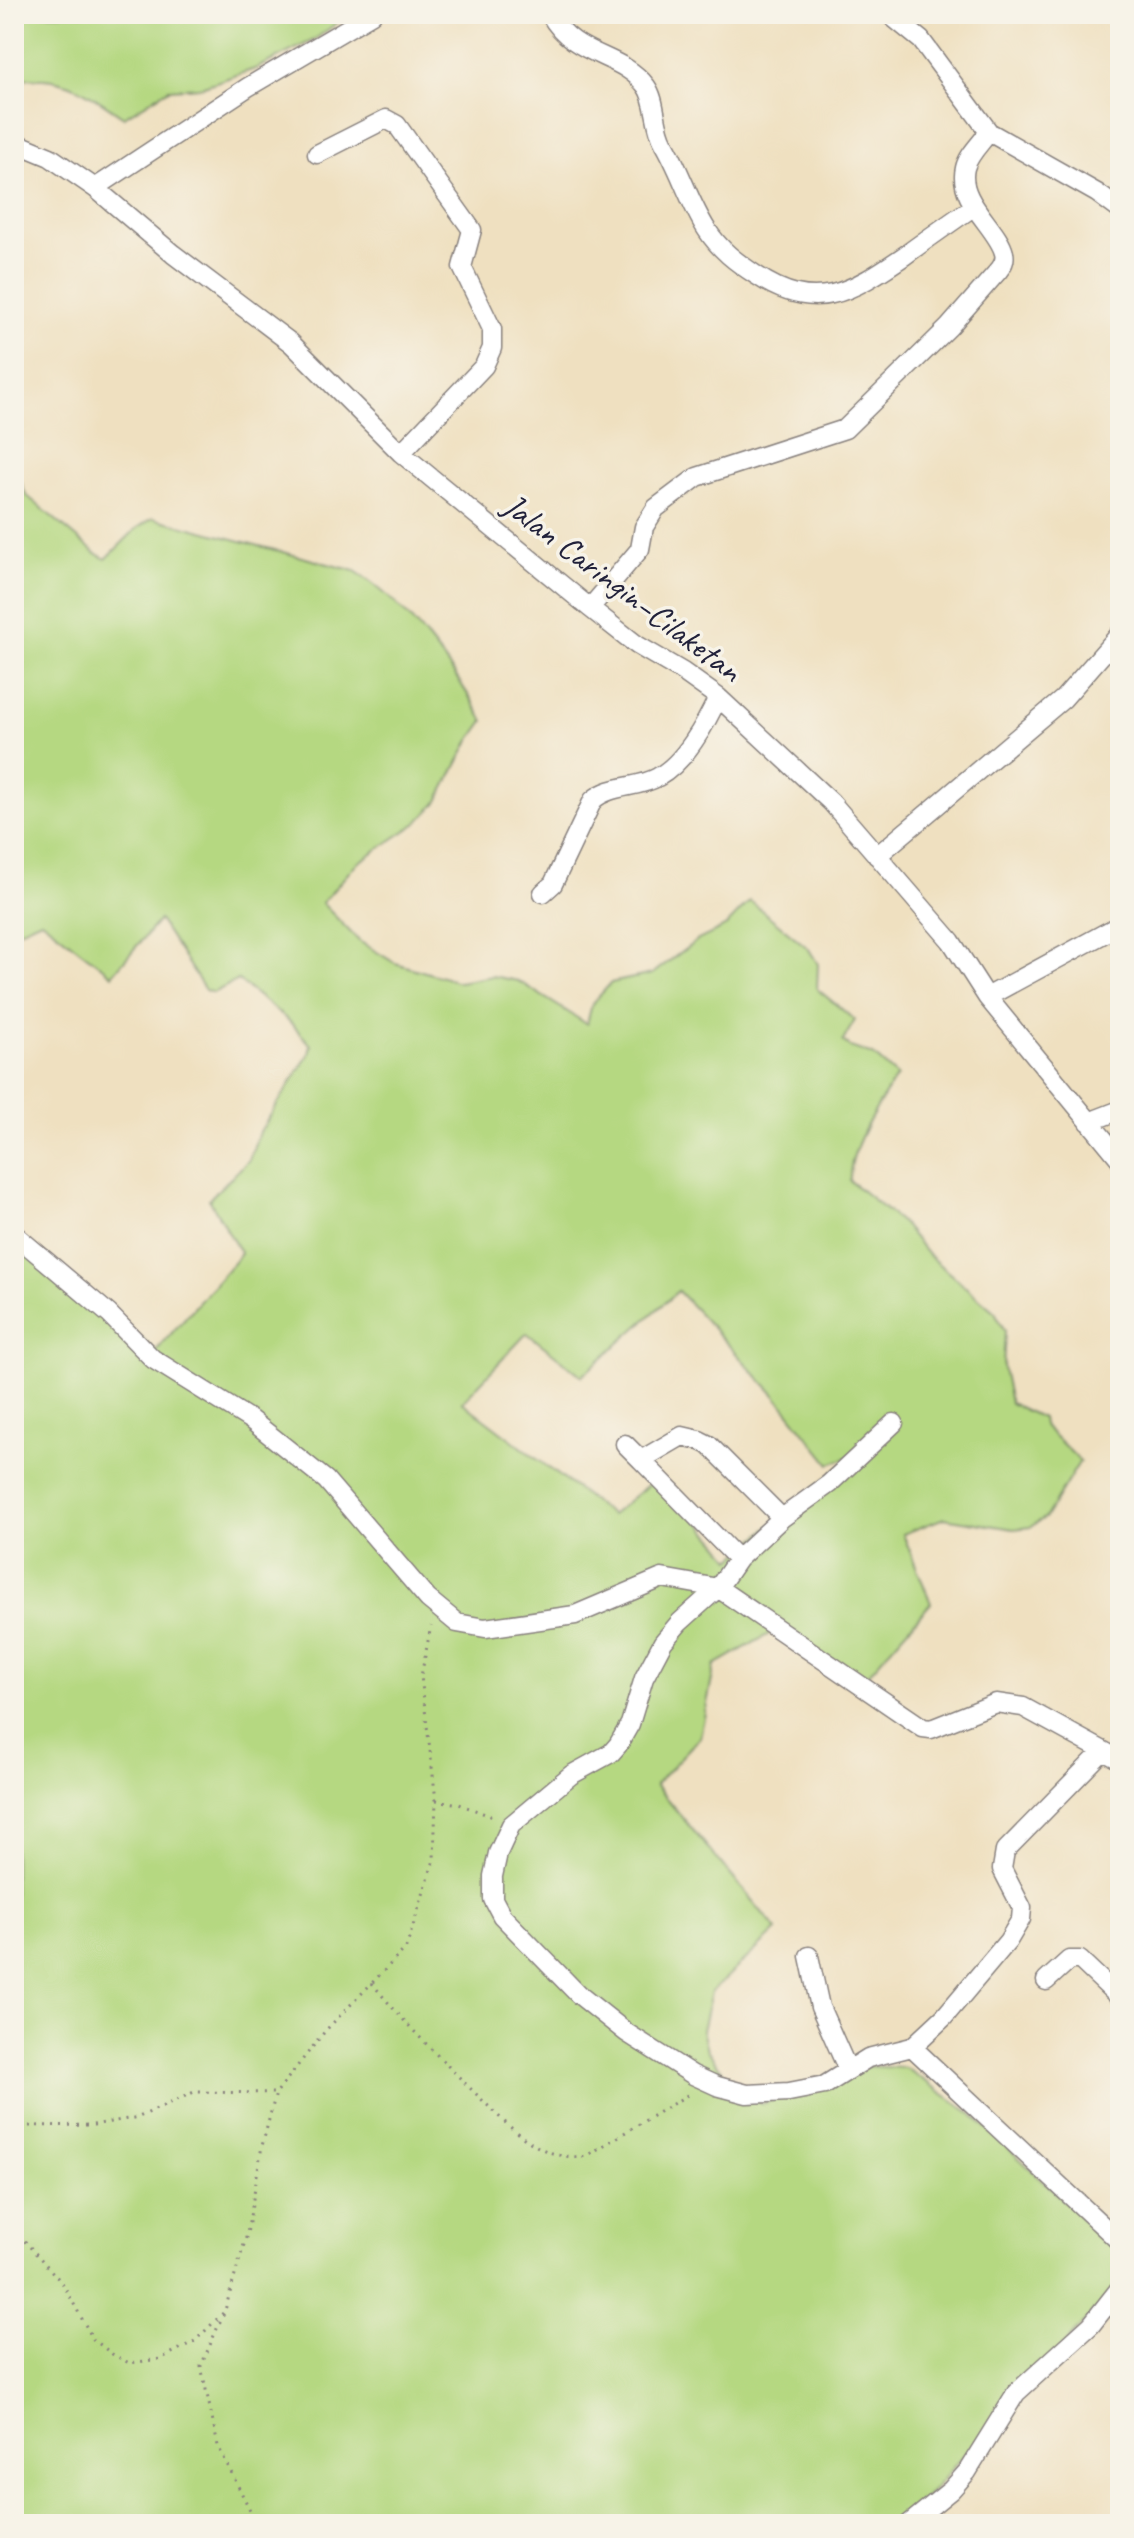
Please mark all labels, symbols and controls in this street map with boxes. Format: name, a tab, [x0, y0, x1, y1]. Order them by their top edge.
street label: Jalan Caringin–Cilaketan	[493, 482, 752, 692]

